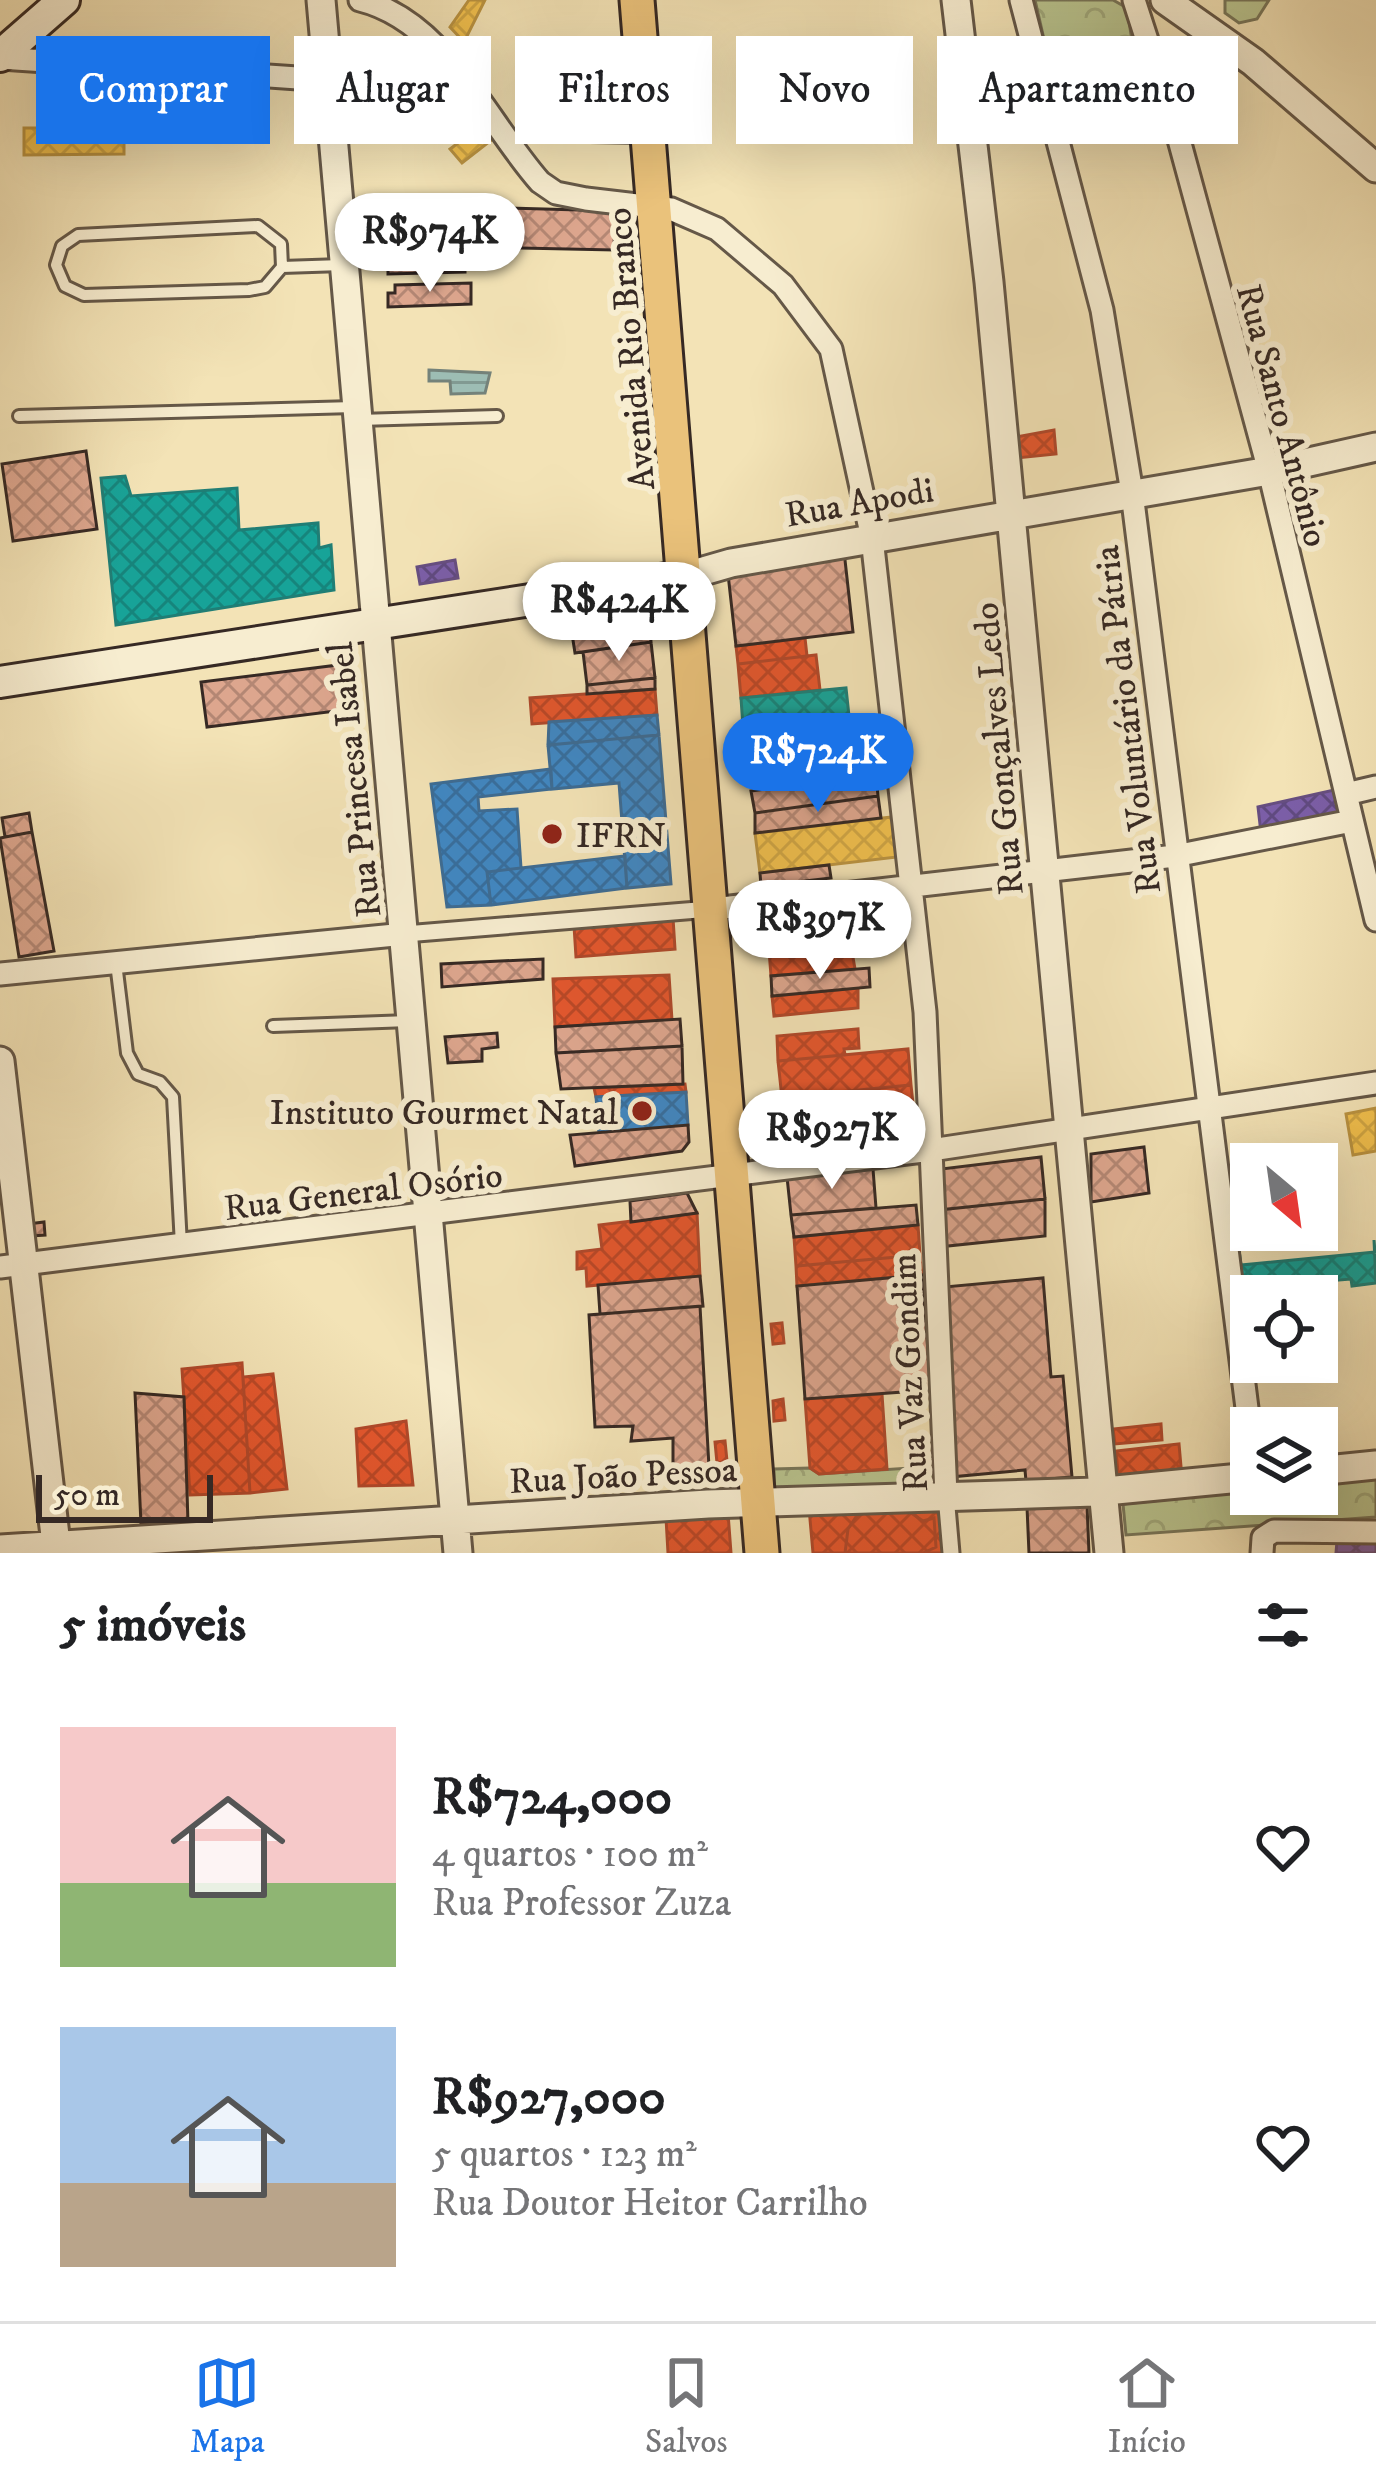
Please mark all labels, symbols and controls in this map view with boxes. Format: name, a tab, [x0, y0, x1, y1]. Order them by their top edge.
chip: Comprar	[36, 36, 270, 144]
chip: Alugar	[294, 36, 491, 144]
chip: Filtros	[515, 36, 712, 144]
chip: Novo	[736, 36, 913, 144]
chip: Apartamento	[937, 36, 1238, 144]
pin: R$974K	[332, 193, 528, 295]
street label: Avenida Rio Branco	[597, 206, 666, 492]
text: R$974K	[362, 207, 498, 256]
street label: Rua Santo Antônio	[1225, 279, 1338, 552]
street label: Rua Apodi	[782, 468, 937, 539]
street label: Rua Voluntário da Pátria	[1085, 542, 1172, 896]
pin: R$424K	[521, 562, 717, 664]
text: R$424K	[550, 576, 688, 625]
street label: Rua Gonçalves Ledo	[964, 601, 1035, 897]
street label: Rua Princesa Isabel	[319, 640, 392, 920]
pin: R$724K	[720, 713, 916, 815]
text: R$724K	[750, 727, 886, 776]
place label: IFRN	[576, 814, 666, 859]
marker: IFRN	[539, 821, 565, 847]
pin: R$397K	[722, 880, 918, 982]
text: R$397K	[755, 894, 885, 943]
pin: R$927K	[734, 1090, 930, 1192]
place label: Instituto Gourmet Natal	[270, 1091, 618, 1136]
marker: Instituto Gourmet Natal	[629, 1098, 655, 1124]
text: R$927K	[766, 1104, 898, 1153]
north arrow	[1230, 1143, 1338, 1251]
map controls	[1230, 1143, 1338, 1515]
street label: Rua General Osório	[221, 1153, 505, 1232]
street label: Rua Vaz Gondim	[882, 1252, 939, 1493]
button: locate	[1230, 1275, 1338, 1383]
button: layers	[1230, 1407, 1338, 1515]
street label: Rua João Pessoa	[508, 1448, 739, 1505]
scale bar	[36, 1469, 213, 1522]
text: 50 m	[54, 1475, 120, 1516]
icon: filters	[1250, 1592, 1316, 1658]
text: 5 imóveis	[60, 1593, 246, 1657]
text: R$724,000	[432, 1766, 672, 1830]
icon: home	[156, 1775, 300, 1919]
icon: heart	[1250, 1814, 1316, 1880]
text: 4 quartos · 100 m²	[432, 1830, 708, 1879]
text: Rua Professor Zuza	[432, 1879, 731, 1928]
text: R$927,000	[432, 2066, 666, 2130]
icon: home	[156, 2075, 300, 2219]
icon: heart	[1250, 2114, 1316, 2180]
text: 5 quartos · 123 m²	[432, 2130, 697, 2179]
text: Rua Doutor Heitor Carrilho	[432, 2179, 868, 2228]
tab: Mapa	[190, 2350, 265, 2463]
tab: Salvos	[645, 2350, 728, 2463]
tab: Início	[1108, 2350, 1186, 2463]

